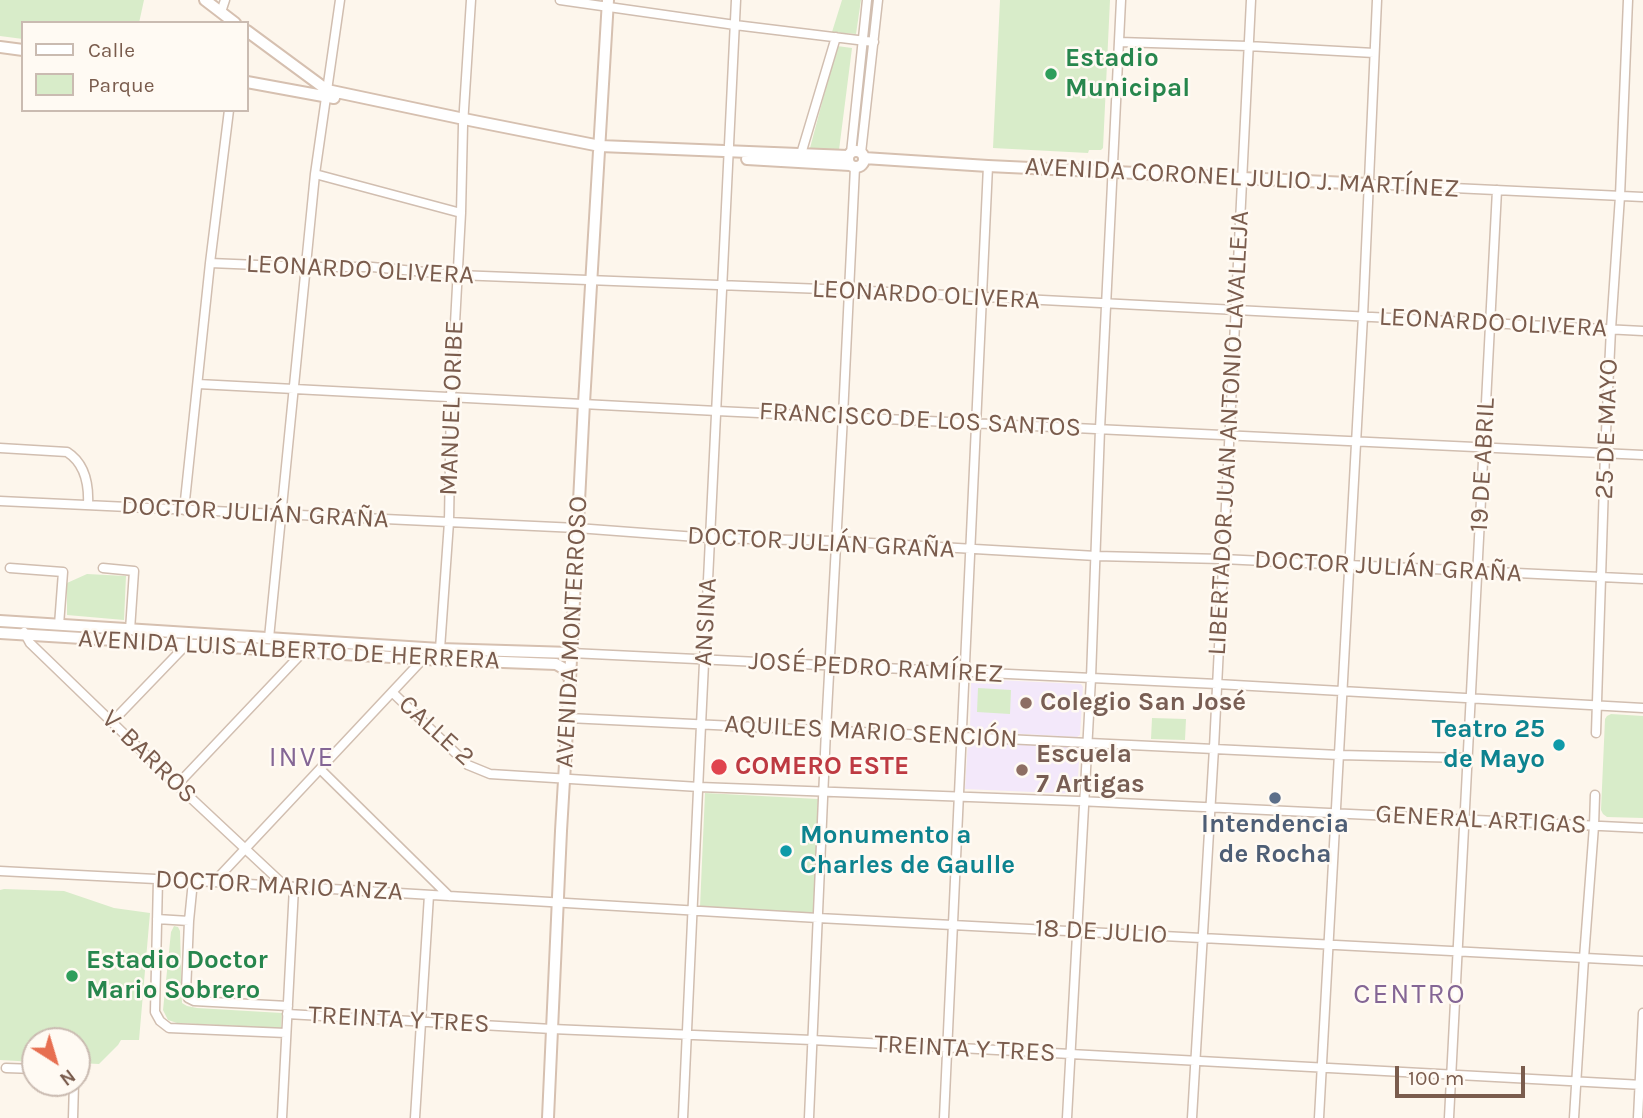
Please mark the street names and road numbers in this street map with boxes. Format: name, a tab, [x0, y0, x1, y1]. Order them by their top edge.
street label: AVENIDA CORONEL JULIO J. MARTÍNEZ	[1024, 151, 1460, 205]
street label: LIBERTADOR JUAN ANTONIO LAVALLEJA	[1202, 210, 1256, 656]
street label: LEONARDO OLIVERA	[245, 248, 475, 292]
street label: LEONARDO OLIVERA	[811, 273, 1041, 317]
street label: LEONARDO OLIVERA	[1378, 301, 1608, 345]
street label: MANUEL ORIBE	[433, 320, 471, 496]
street label: 25 DE MAYO	[1589, 358, 1625, 500]
street label: FRANCISCO DE LOS SANTOS	[758, 396, 1082, 444]
street label: 19 DE ABRIL	[1464, 397, 1502, 533]
street label: DOCTOR JULIÁN GRAÑA	[120, 490, 390, 536]
street label: AVENIDA MONTERROSO	[549, 495, 595, 769]
street label: DOCTOR JULIÁN GRAÑA	[686, 520, 956, 566]
street label: DOCTOR JULIÁN GRAÑA	[1253, 544, 1523, 590]
street label: ANSINA	[688, 577, 724, 667]
street label: AVENIDA LUIS ALBERTO DE HERRERA	[77, 623, 501, 677]
street label: JOSÉ PEDRO RAMÍREZ	[748, 646, 1004, 690]
street label: CALLE 2	[392, 689, 480, 773]
street label: V. BARROS	[95, 704, 203, 810]
street label: AQUILES MARIO SENCIÓN	[723, 709, 1019, 755]
street label: GENERAL ARTIGAS	[1375, 799, 1587, 841]
street label: DOCTOR MARIO ANZA	[154, 864, 404, 908]
street label: 18 DE JULIO	[1034, 913, 1168, 951]
street label: TREINTA Y TRES	[308, 1000, 490, 1040]
street label: TREINTA Y TRES	[874, 1029, 1056, 1069]

